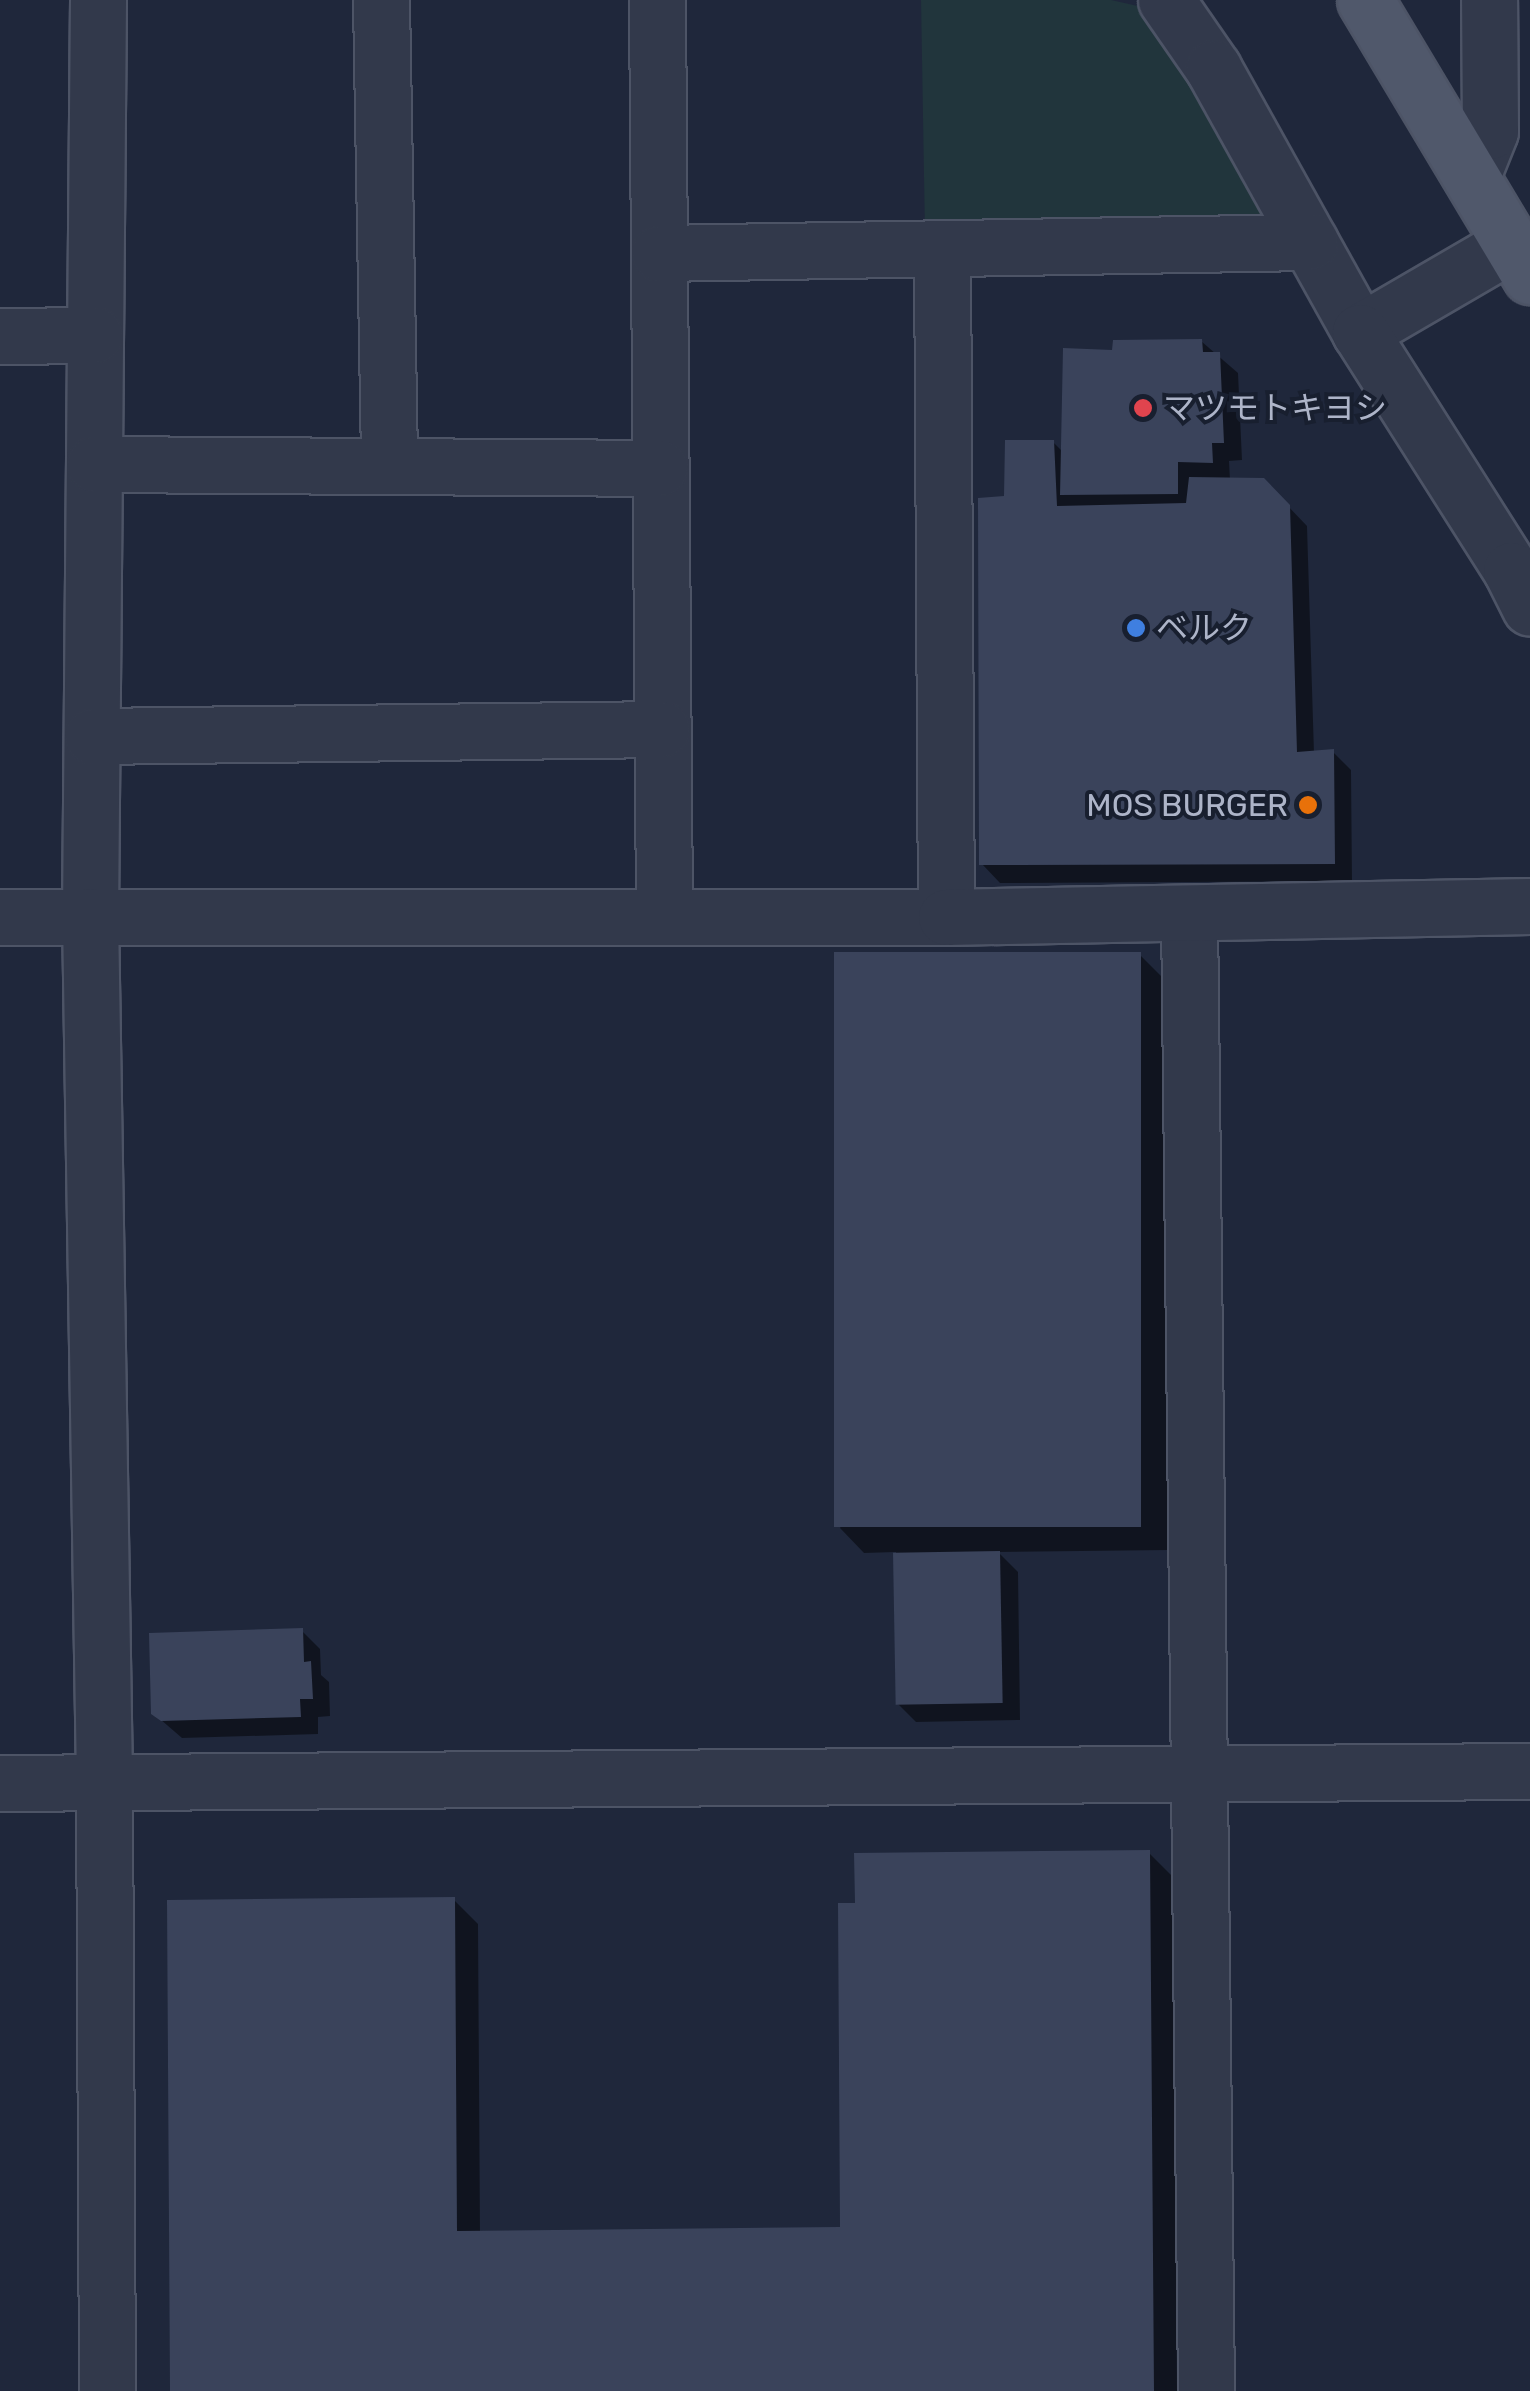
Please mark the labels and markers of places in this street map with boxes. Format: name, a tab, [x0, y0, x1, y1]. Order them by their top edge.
place label: マツモトキヨシ	[1163, 389, 1387, 427]
marker: マツモトキヨシ	[1132, 397, 1154, 419]
place label: ベルク	[1156, 609, 1252, 647]
marker: ベルク	[1125, 617, 1147, 639]
place label: MOS BURGER	[1086, 786, 1288, 824]
marker: MOS BURGER	[1297, 794, 1319, 816]

